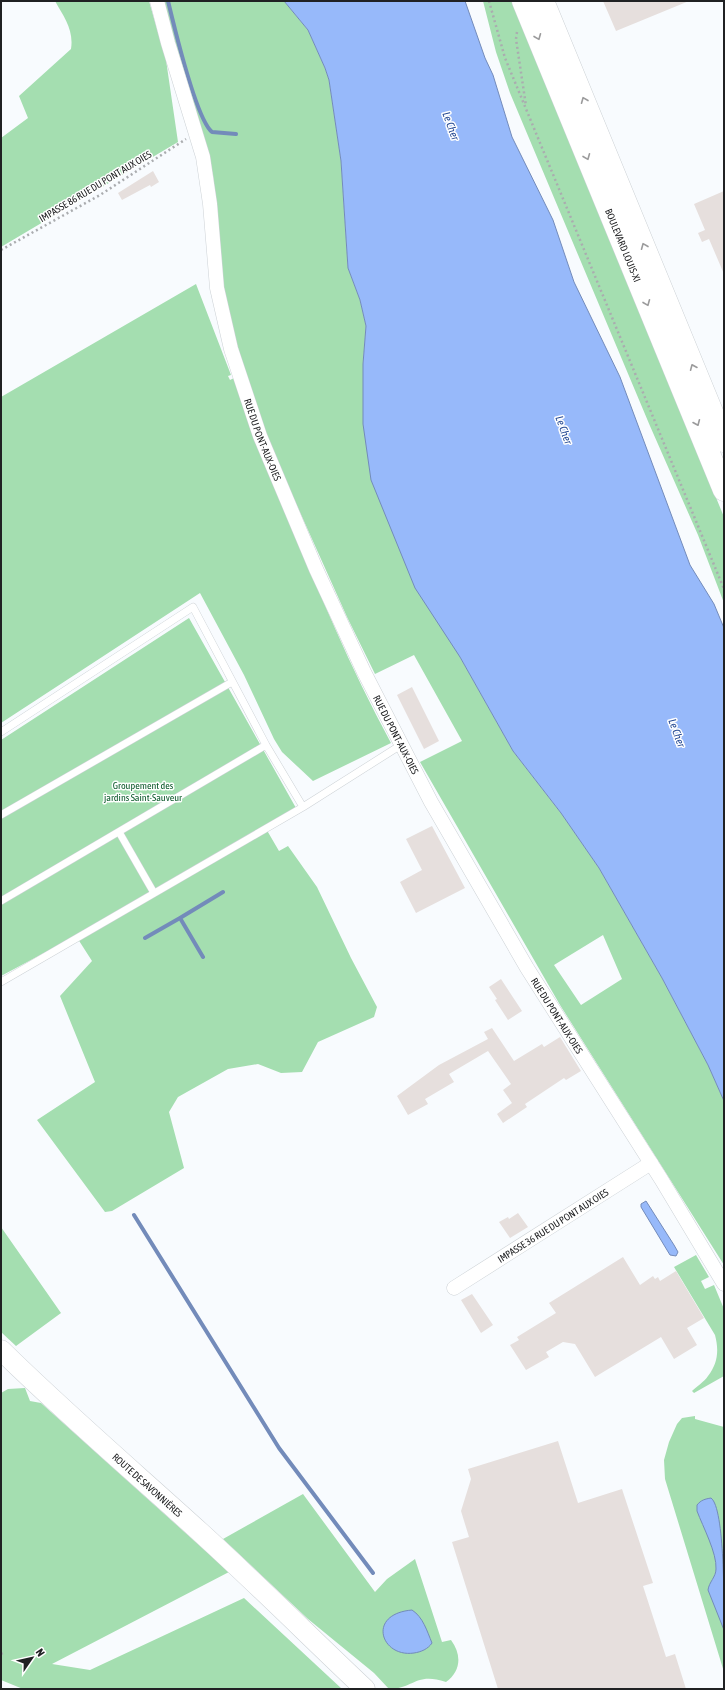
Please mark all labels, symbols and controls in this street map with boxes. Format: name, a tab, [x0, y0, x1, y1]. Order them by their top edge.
one-way arrow	[533, 34, 541, 41]
one-way arrow	[580, 97, 588, 104]
water label: Le Cher	[440, 110, 462, 143]
street label: IMPASSE 86 RUE DU PONT AUX OIES	[37, 149, 153, 224]
one-way arrow	[582, 153, 590, 161]
street label: BOULEVARD LOUIS-XI	[603, 207, 643, 284]
one-way arrow	[640, 243, 648, 250]
one-way arrow	[642, 299, 650, 307]
one-way arrow	[690, 363, 698, 371]
street label: RUE DU PONT-AUX-OIES	[242, 397, 283, 482]
water label: Le Cher	[553, 414, 575, 447]
one-way arrow	[692, 419, 700, 427]
street label: RUE DU PONT-AUX-OIES	[371, 693, 421, 776]
water label: Le Cher	[666, 717, 688, 750]
park label: Groupement des jardins Saint-Sauveur	[103, 780, 183, 803]
street label: RUE DU PONT-AUX-OIES	[529, 976, 585, 1056]
street label: IMPASSE 36 RUE DU PONT AUX OIES	[496, 1187, 610, 1265]
street label: ROUTE DE SAVONNIÈRES	[110, 1451, 184, 1519]
north arrow	[12, 1638, 52, 1678]
text: N	[33, 1646, 47, 1658]

